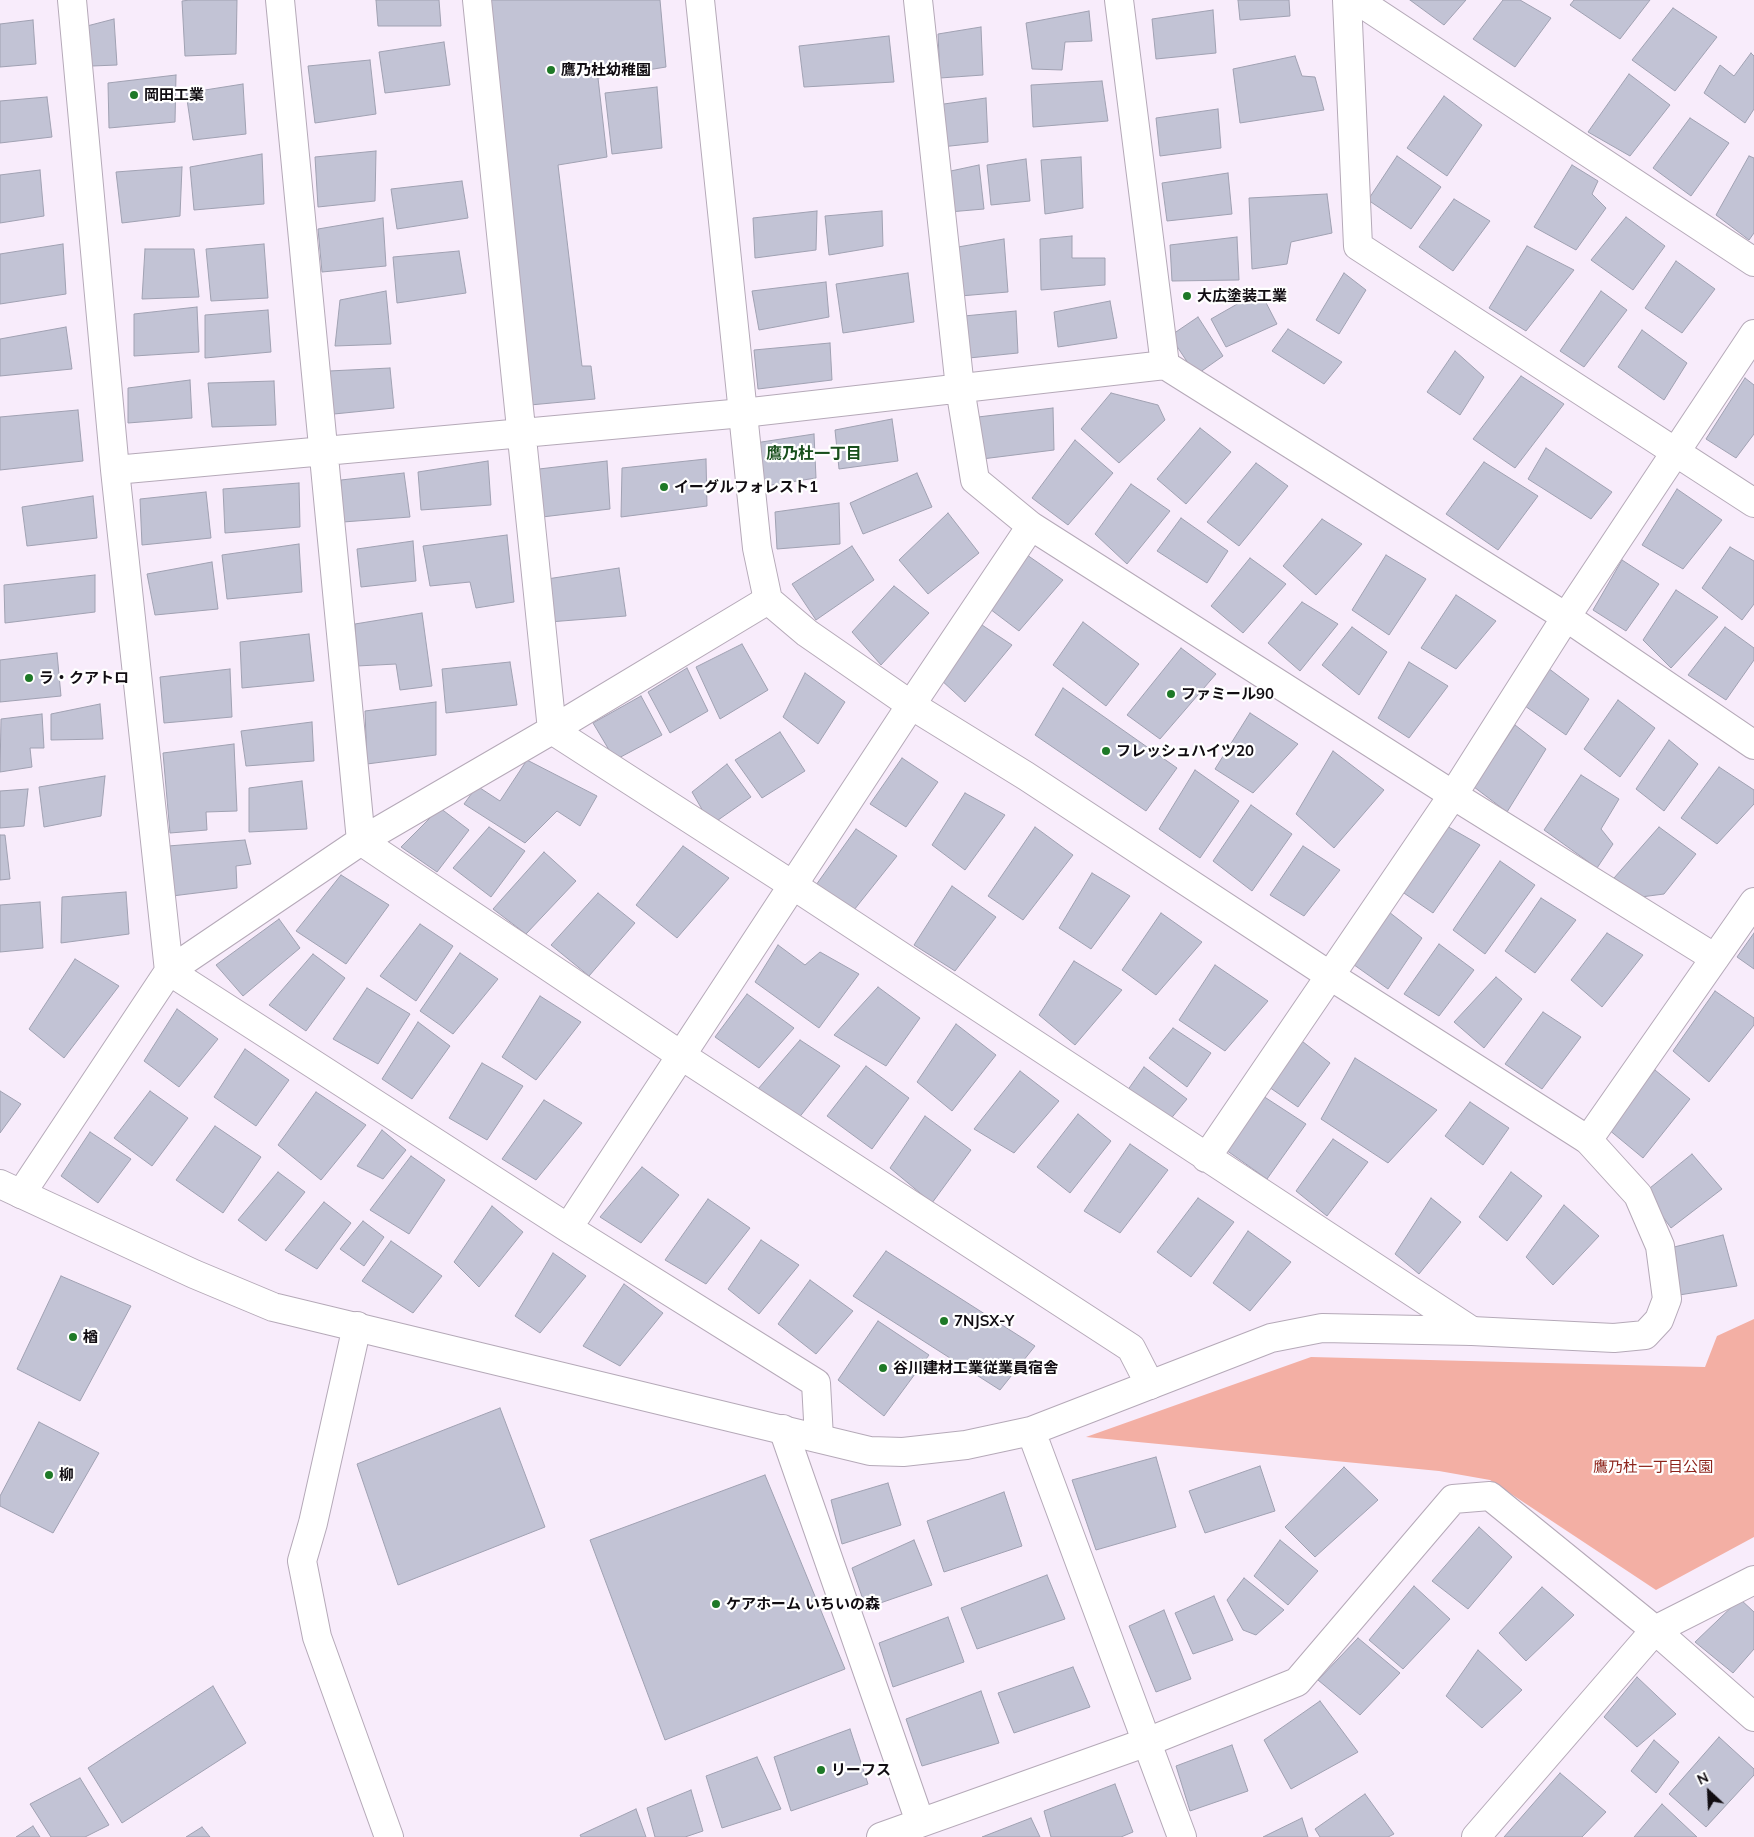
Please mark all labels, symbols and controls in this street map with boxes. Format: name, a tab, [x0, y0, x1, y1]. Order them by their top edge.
place label: 鷹乃杜幼稚園	[561, 61, 651, 79]
marker: 鷹乃杜幼稚園	[545, 64, 557, 76]
place label: 岡田工業	[144, 86, 204, 104]
marker: 岡田工業	[128, 89, 140, 101]
place label: 大広塗装工業	[1197, 287, 1287, 305]
marker: 大広塗装工業	[1181, 290, 1193, 302]
district label: 鷹乃杜一丁目	[766, 444, 862, 464]
place label: イーグルフォレスト1	[674, 478, 818, 496]
marker: イーグルフォレスト1	[658, 481, 670, 493]
place label: ラ・クアトロ	[39, 669, 129, 687]
marker: ラ・クアトロ	[23, 672, 35, 684]
place label: ファミール90	[1181, 685, 1274, 703]
marker: ファミール90	[1165, 688, 1177, 700]
place label: フレッシュハイツ20	[1116, 742, 1254, 760]
marker: フレッシュハイツ20	[1100, 745, 1112, 757]
place label: 7NJSX-Y	[954, 1312, 1014, 1330]
marker: 7NJSX-Y	[938, 1315, 950, 1327]
place label: 楢	[83, 1328, 98, 1346]
marker: 楢	[67, 1331, 79, 1343]
place label: 谷川建材工業従業員宿舎	[893, 1359, 1058, 1377]
marker: 谷川建材工業従業員宿舎	[877, 1362, 889, 1374]
park label: 鷹乃杜一丁目公園	[1593, 1458, 1713, 1476]
place label: 柳	[59, 1466, 74, 1484]
marker: 柳	[43, 1469, 55, 1481]
place label: ケアホーム いちいの森	[726, 1595, 880, 1613]
marker: ケアホーム いちいの森	[710, 1598, 722, 1610]
place label: リーフス	[831, 1761, 891, 1779]
marker: リーフス	[815, 1764, 827, 1776]
north arrow	[1684, 1767, 1734, 1817]
text: N	[1694, 1768, 1711, 1789]

